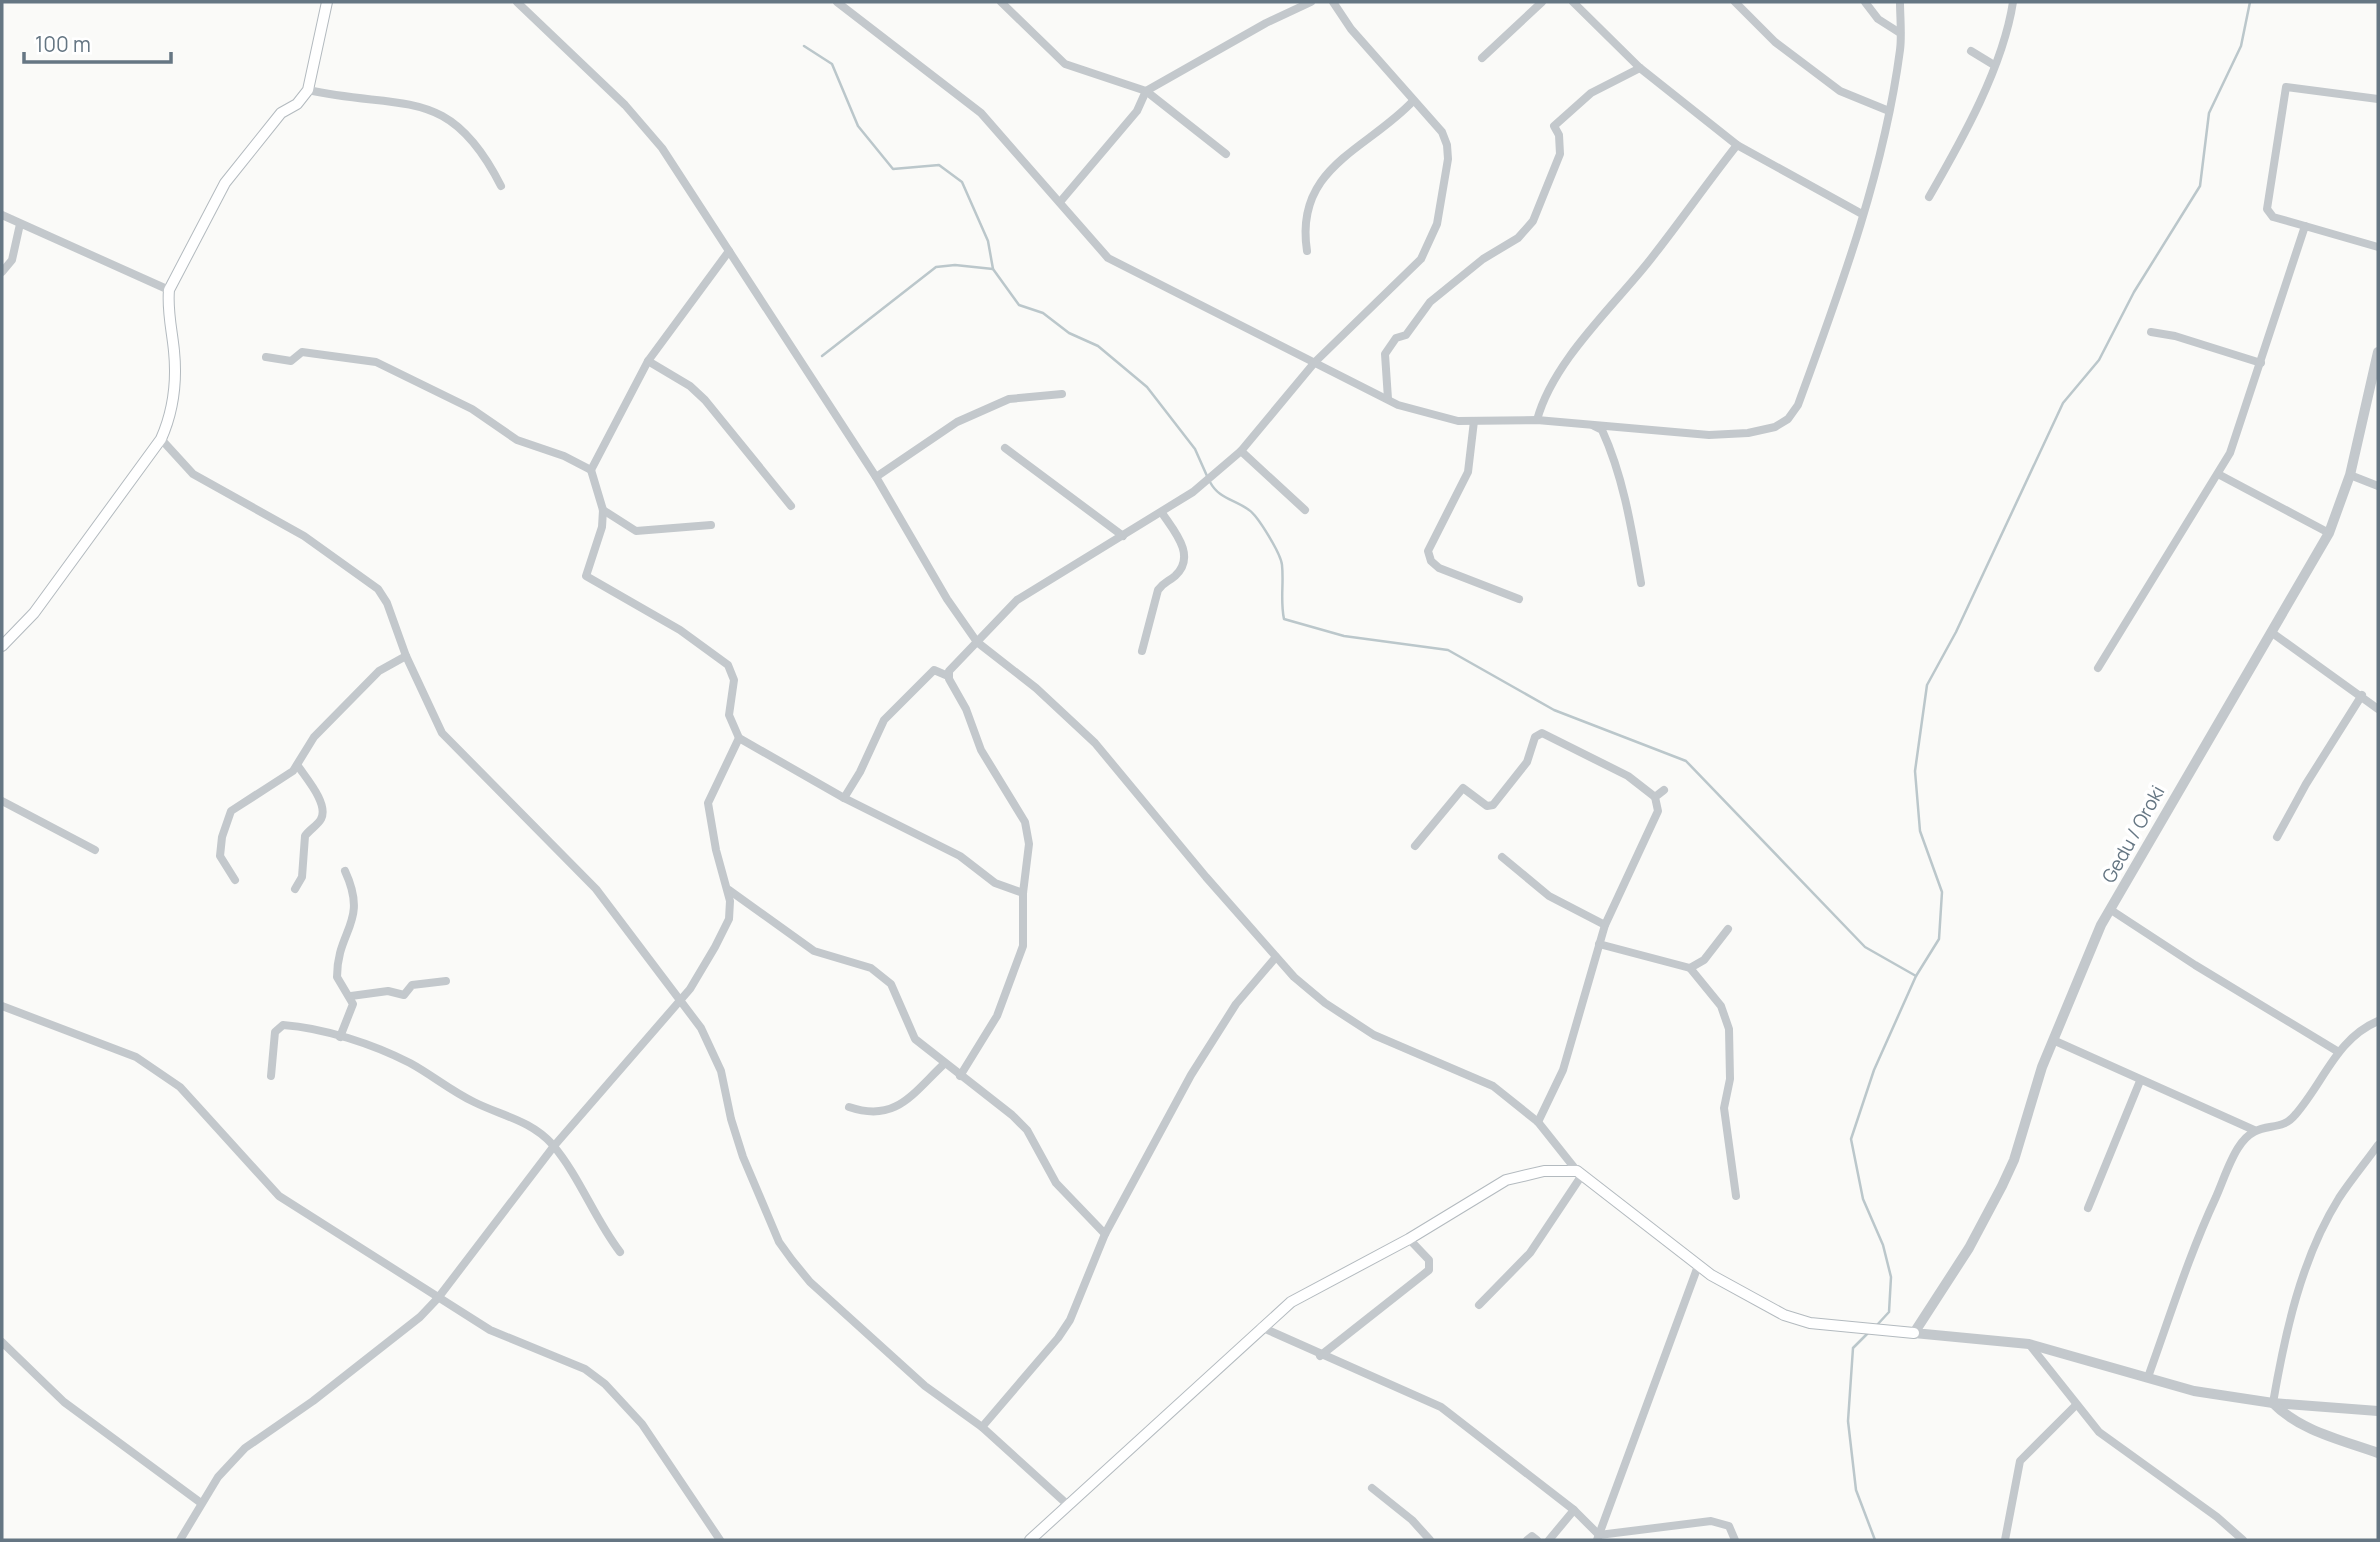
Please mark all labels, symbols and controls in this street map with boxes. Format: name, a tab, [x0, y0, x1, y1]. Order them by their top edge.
scale bar	[24, 21, 172, 65]
text: 100 m	[35, 30, 91, 58]
street label: Gedu / Oroki	[2096, 781, 2170, 887]

